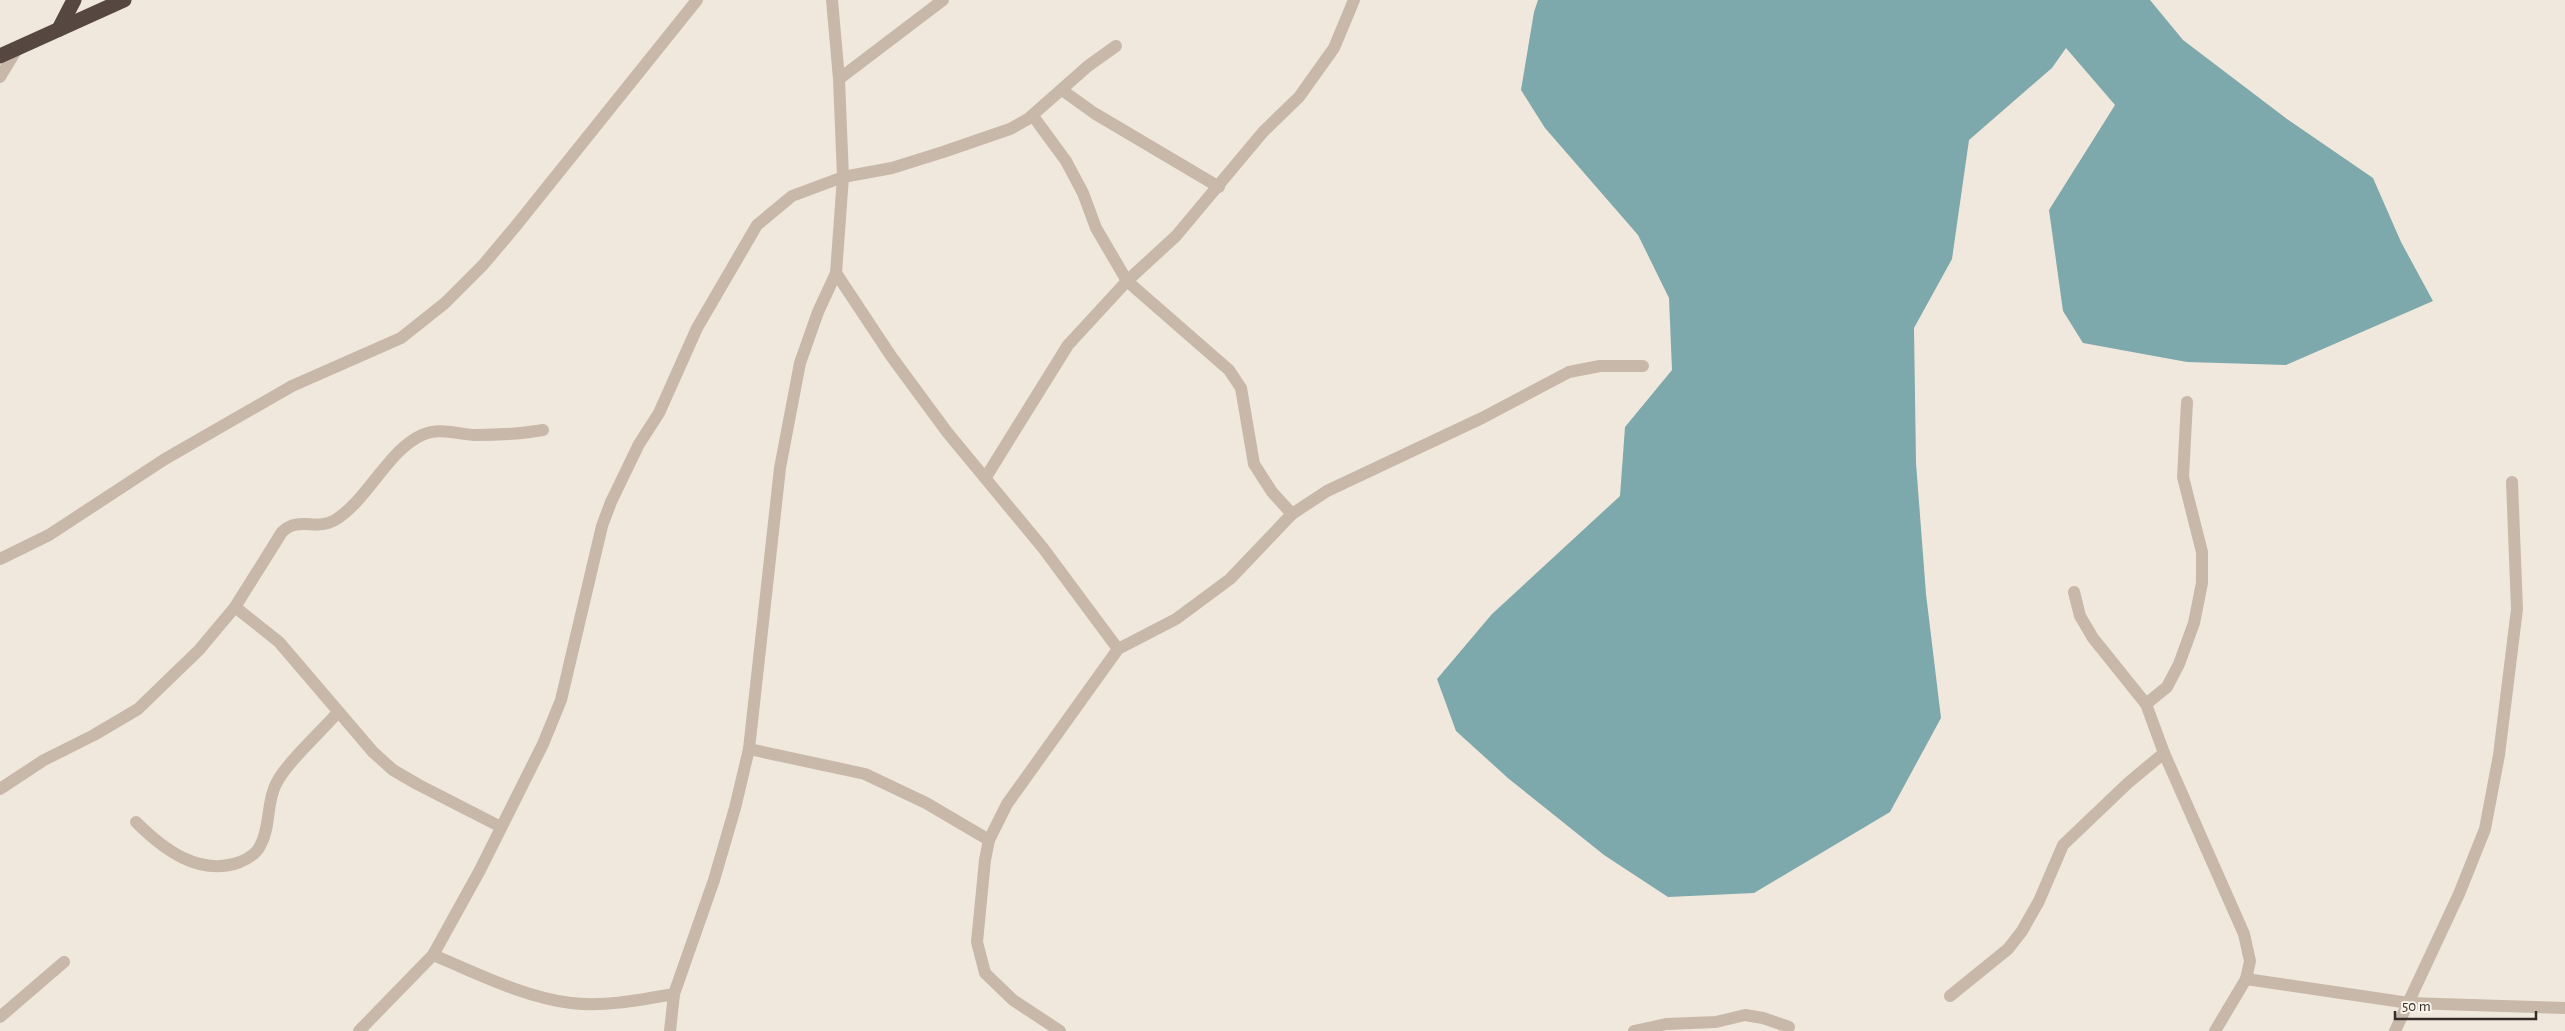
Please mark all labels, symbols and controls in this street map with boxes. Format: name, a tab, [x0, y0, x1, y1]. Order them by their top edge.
scale bar	[2395, 988, 2536, 1020]
text: 50 m	[2402, 999, 2431, 1014]

